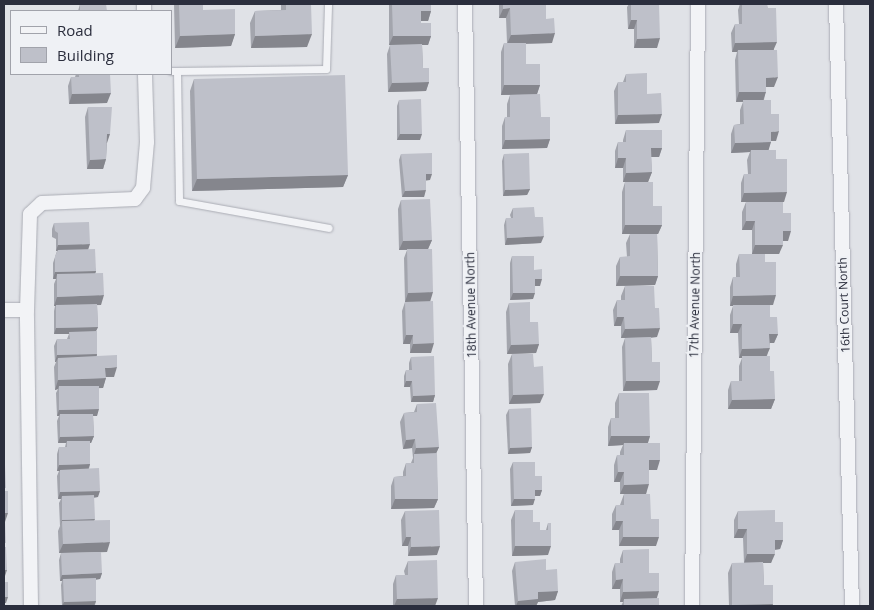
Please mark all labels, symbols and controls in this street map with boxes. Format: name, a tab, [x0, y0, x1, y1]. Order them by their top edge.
legend	[10, 10, 172, 75]
text: Road	[57, 20, 93, 40]
text: Building	[57, 45, 114, 65]
street label: 18th Avenue North	[463, 252, 479, 358]
street label: 17th Avenue North	[687, 252, 703, 358]
street label: 16th Court North	[835, 257, 853, 353]

